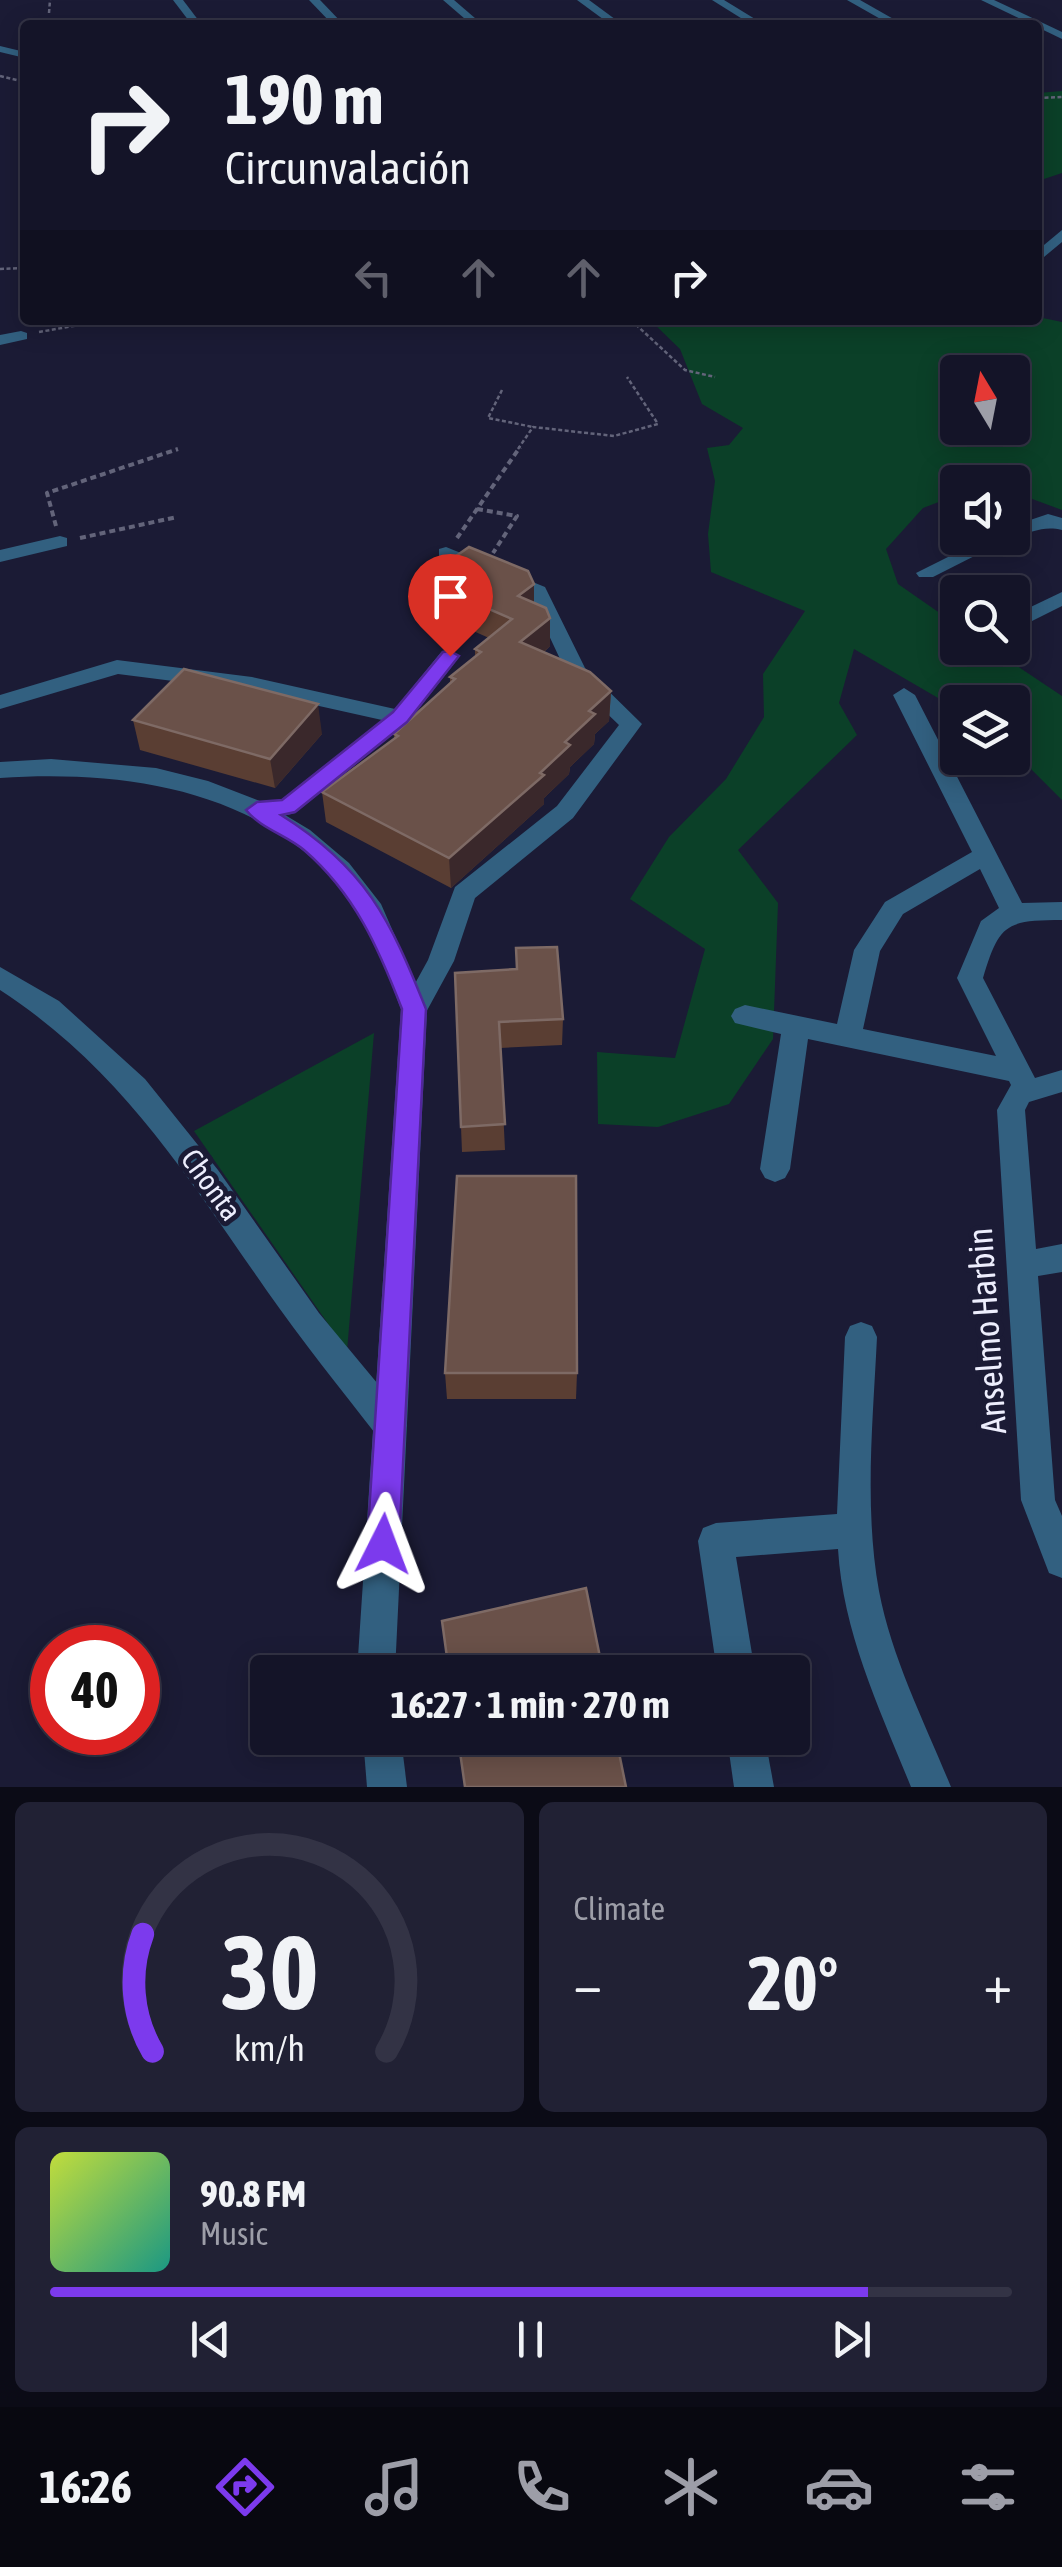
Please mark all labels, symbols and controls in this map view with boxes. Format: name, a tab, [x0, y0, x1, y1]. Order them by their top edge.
text: 190 m	[225, 59, 384, 139]
icon: right	[60, 60, 190, 190]
text: Circunvalación	[225, 142, 471, 194]
icon: left	[346, 250, 401, 305]
icon: ahead	[451, 250, 506, 305]
icon: ahead	[556, 250, 611, 305]
icon: right	[661, 250, 716, 305]
north arrow	[940, 355, 1030, 445]
map controls	[940, 355, 1030, 775]
button: sound	[940, 465, 1030, 555]
pin	[408, 554, 493, 657]
icon: arrive	[423, 569, 478, 624]
button: search	[940, 575, 1030, 665]
button: layers	[940, 685, 1030, 775]
street label: Chonta	[175, 1142, 249, 1226]
street label: Anselmo Harbin	[959, 1227, 1013, 1436]
position arrow	[331, 1492, 435, 1596]
speed limit sign: 40	[30, 1625, 160, 1755]
text: 16:27 · 1 min · 270 m	[390, 1683, 670, 1726]
text: Climate	[574, 1890, 665, 1927]
text: 30	[220, 1912, 318, 2031]
text: 20°	[747, 1940, 838, 2026]
text: −	[574, 1952, 602, 2015]
text: +	[983, 1952, 1012, 2015]
text: km/h	[234, 2028, 305, 2069]
text: 90.8 FM	[200, 2172, 306, 2215]
text: Music	[200, 2215, 267, 2252]
icon: previous	[183, 2312, 238, 2367]
icon: pause	[503, 2312, 558, 2367]
icon: next	[824, 2312, 879, 2367]
icon: directions	[210, 2452, 280, 2522]
icon: music	[359, 2452, 429, 2522]
icon: phone	[507, 2452, 577, 2522]
icon: climate	[656, 2452, 726, 2522]
icon: car	[804, 2452, 874, 2522]
icon: filters	[953, 2452, 1023, 2522]
text: 16:26	[39, 2461, 132, 2513]

